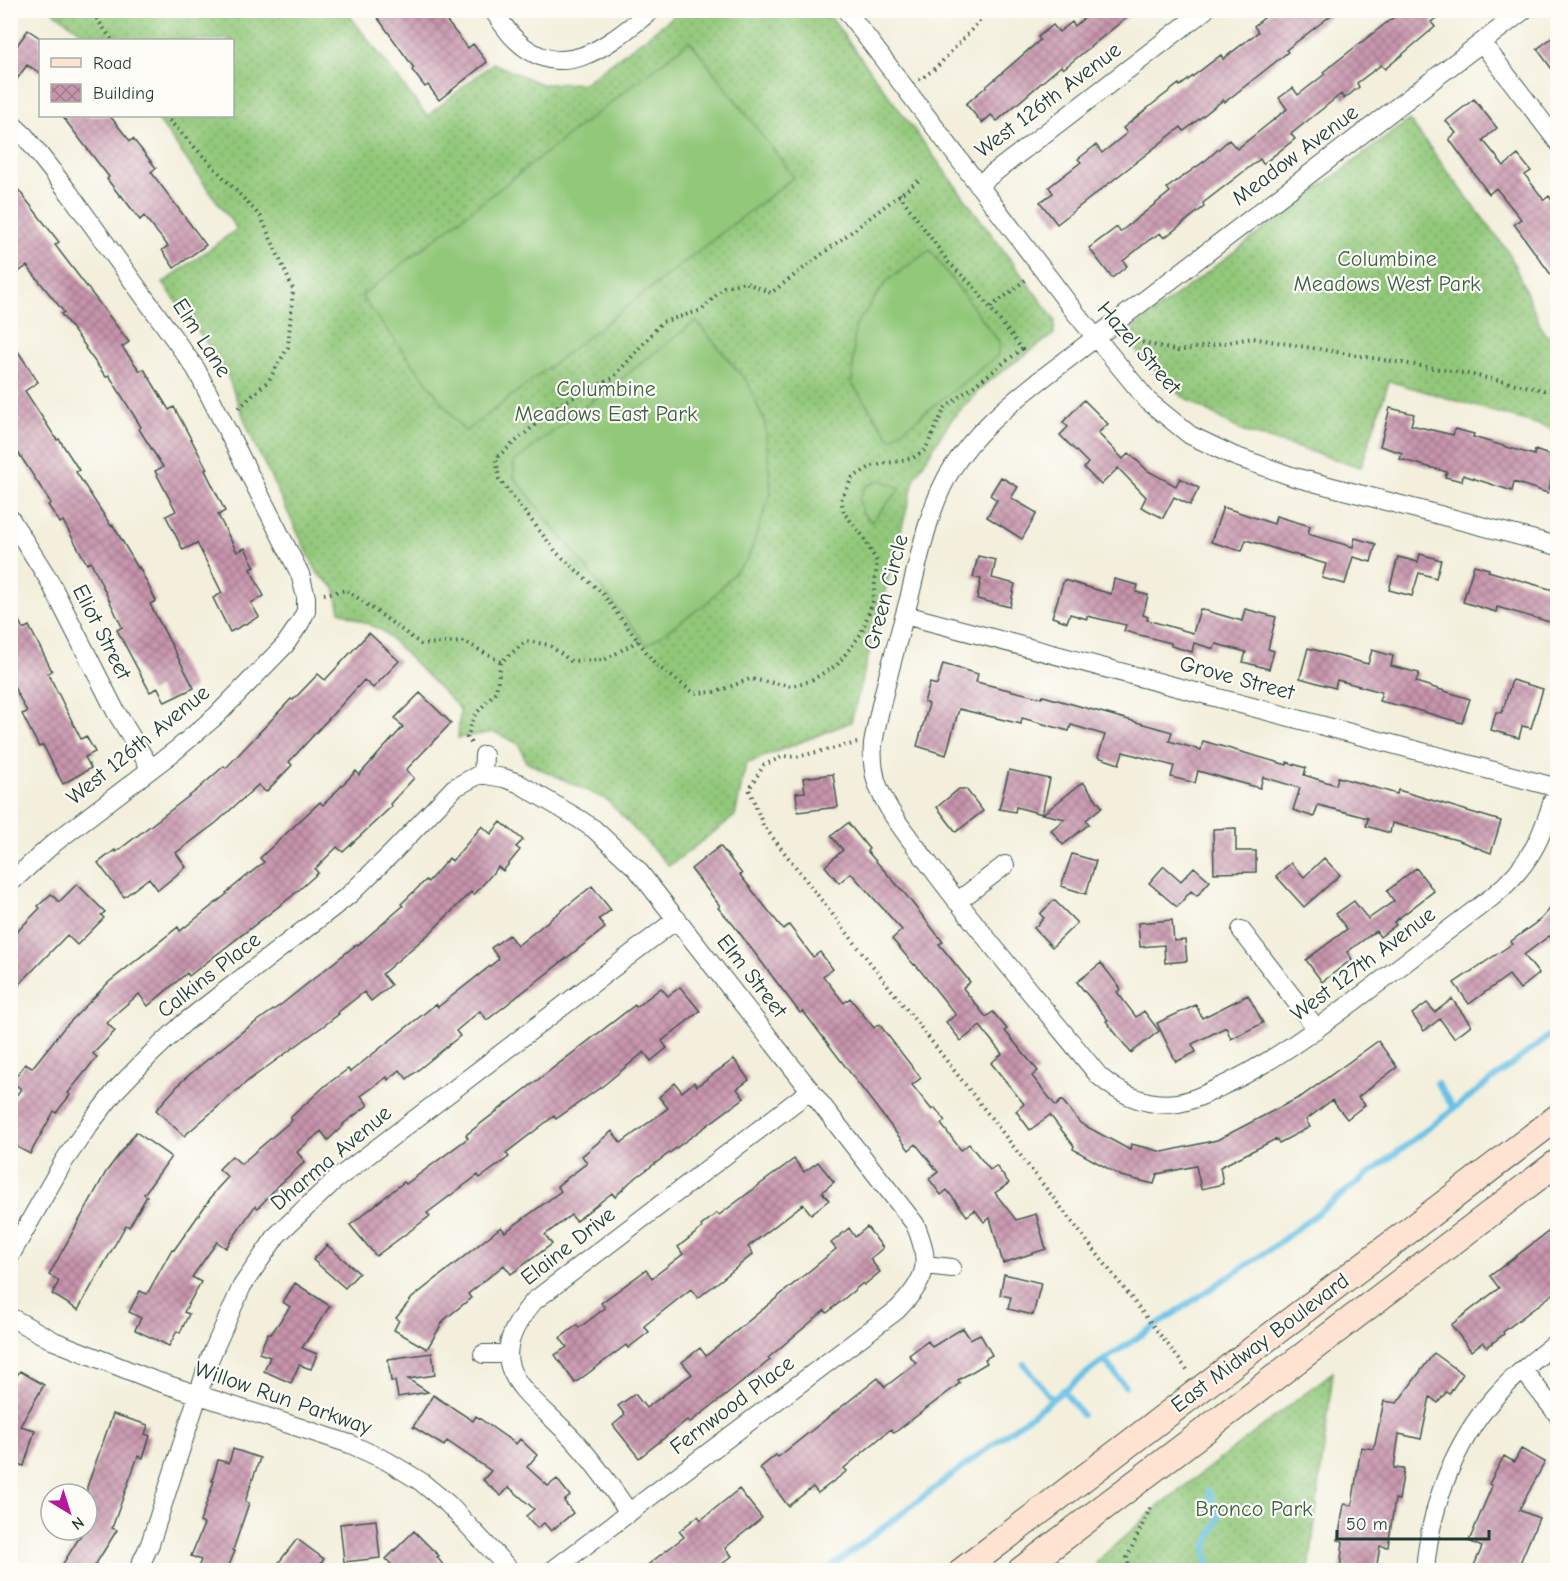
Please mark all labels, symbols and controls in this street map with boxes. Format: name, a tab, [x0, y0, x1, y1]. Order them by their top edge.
street label: West 126th Avenue	[970, 37, 1126, 163]
legend	[39, 39, 234, 117]
text: Road	[93, 53, 132, 74]
text: Building	[93, 83, 155, 104]
street label: Meadow Avenue	[1227, 99, 1363, 211]
park label: Columbine Meadows West Park	[1293, 246, 1481, 297]
street label: Elm Lane	[167, 294, 237, 382]
street label: Hazel Street	[1092, 296, 1187, 400]
park label: Columbine Meadows East Park	[514, 376, 698, 427]
street label: Green Circle	[858, 531, 914, 653]
street label: Eliot Street	[67, 580, 137, 685]
street label: Grove Street	[1177, 650, 1298, 706]
street label: West 126th Avenue	[61, 680, 215, 810]
street label: West 127th Avenue	[1286, 901, 1440, 1027]
street label: Calkins Place	[152, 927, 266, 1023]
street label: Elm Street	[711, 929, 793, 1023]
street label: Dharma Avenue	[265, 1100, 397, 1216]
street label: Elaine Drive	[516, 1201, 620, 1291]
street label: East Midway Boulevard	[1166, 1268, 1354, 1418]
street label: Fernwood Place	[665, 1350, 799, 1460]
street label: Willow Run Parkway	[191, 1355, 375, 1441]
north arrow	[39, 1482, 99, 1542]
park label: Bronco Park	[1195, 1496, 1313, 1522]
scale bar	[1337, 1503, 1488, 1541]
text: N	[68, 1513, 87, 1533]
text: 50 m	[1346, 1514, 1388, 1535]

